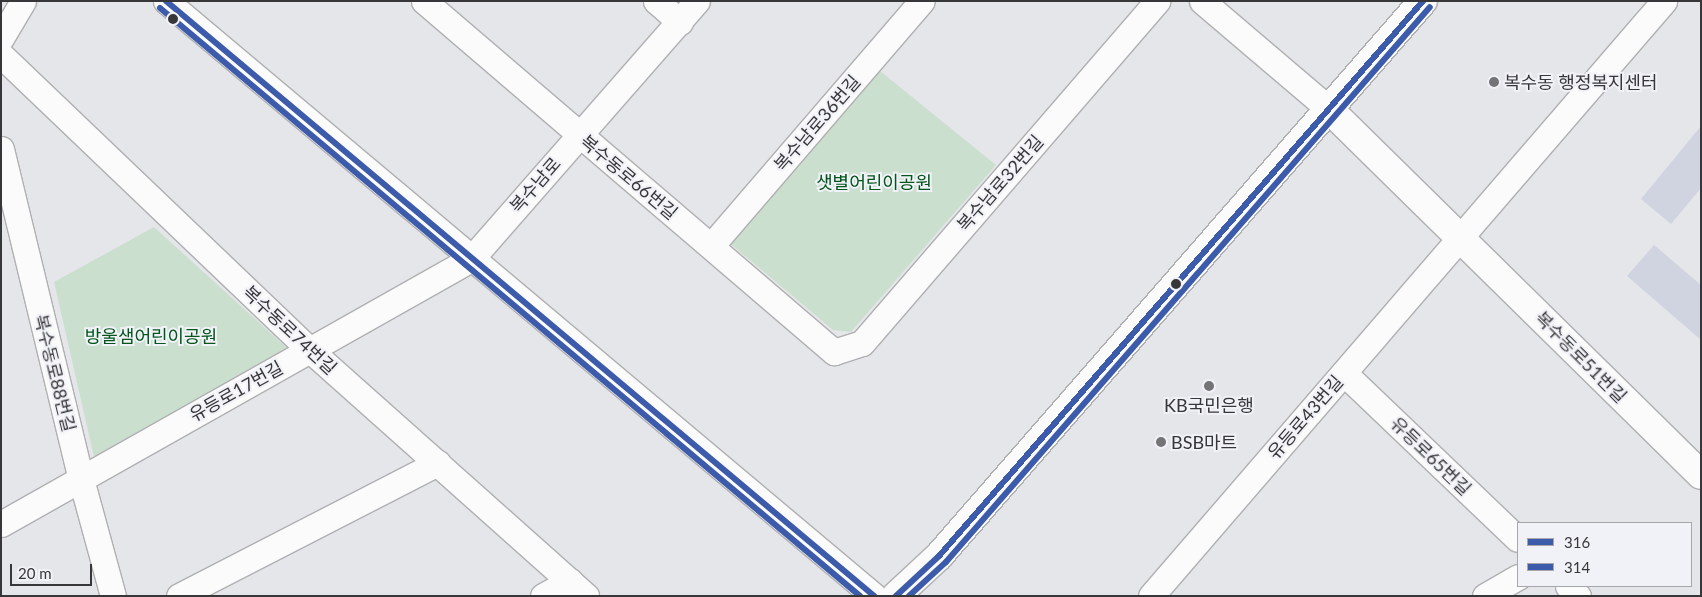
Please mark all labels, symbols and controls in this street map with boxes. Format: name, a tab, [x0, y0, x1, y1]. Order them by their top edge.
unlabelled marker	[168, 14, 178, 24]
street label: 복수남로36번길	[769, 71, 865, 175]
place label: 복수동 행정복지센터	[1504, 71, 1658, 93]
marker: 복수동 행정복지센터	[1488, 76, 1500, 88]
street label: 복수동로66번길	[576, 130, 682, 224]
street label: 복수남로32번길	[952, 131, 1048, 235]
street label: 복수남로	[505, 153, 565, 217]
park label: 샛별어린이공원	[816, 171, 932, 193]
unlabelled marker	[1171, 279, 1181, 289]
street label: 복수동로74번길	[239, 281, 341, 379]
street label: 복수동로51번길	[1531, 307, 1631, 407]
street label: 복수동로88번길	[30, 312, 80, 434]
park label: 방울샘어린이공원	[85, 325, 217, 347]
street label: 유등로17번길	[185, 356, 287, 426]
street label: 유등로43번길	[1263, 371, 1347, 463]
marker: KB국민은행	[1203, 380, 1215, 392]
place label: KB국민은행	[1164, 394, 1254, 416]
street label: 유등로65번길	[1386, 412, 1476, 500]
place label: BSB마트	[1171, 431, 1237, 453]
marker: BSB마트	[1155, 436, 1167, 448]
legend	[1517, 522, 1692, 587]
text: 316	[1564, 533, 1590, 551]
scale bar	[12, 554, 95, 586]
text: 314	[1564, 558, 1590, 576]
text: 20 m	[18, 564, 52, 582]

